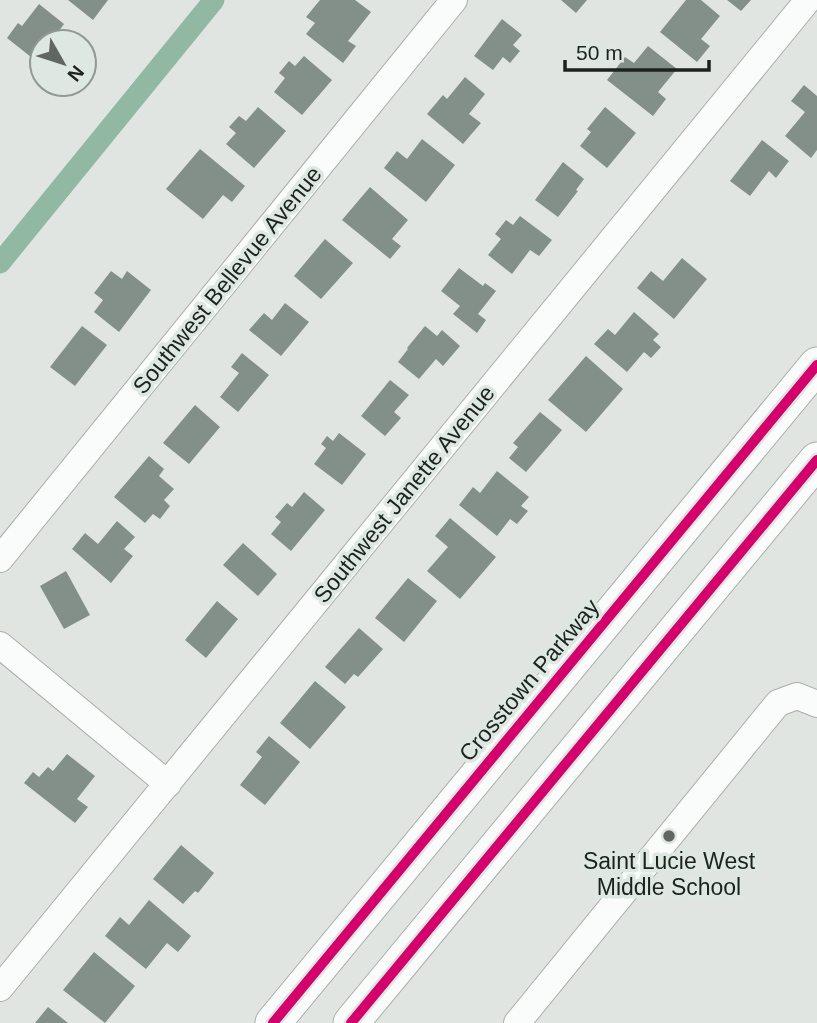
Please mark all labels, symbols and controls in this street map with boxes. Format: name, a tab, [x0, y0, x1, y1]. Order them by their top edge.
north arrow	[28, 28, 98, 98]
scale bar	[565, 28, 708, 72]
text: 50 m	[576, 41, 623, 64]
text: N	[63, 61, 88, 85]
street label: Southwest Bellevue Avenue	[127, 161, 327, 399]
street label: Southwest Janette Avenue	[308, 380, 500, 608]
street label: Crosstown Parkway	[454, 593, 605, 766]
marker: Saint Lucie West Middle School	[661, 828, 677, 844]
place label: Saint Lucie West Middle School	[583, 848, 756, 900]

